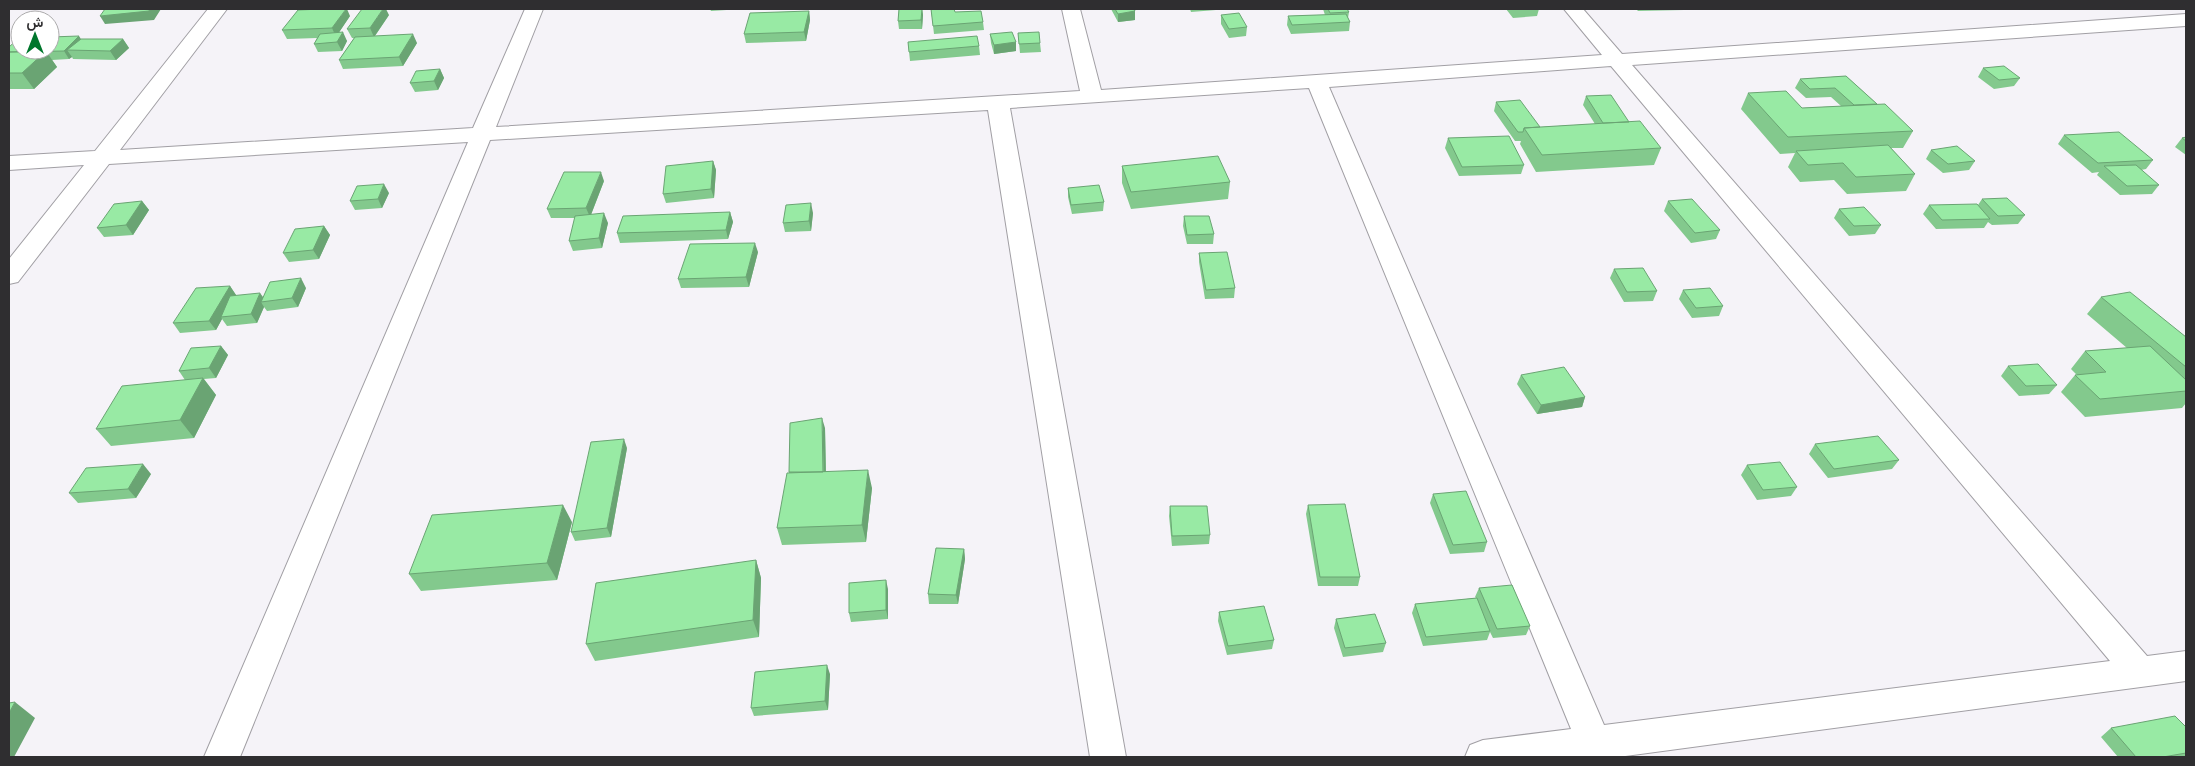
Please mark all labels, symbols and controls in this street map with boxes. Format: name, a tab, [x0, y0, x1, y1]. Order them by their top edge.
north arrow	[10, 10, 60, 60]
text: ش	[27, 13, 44, 31]

